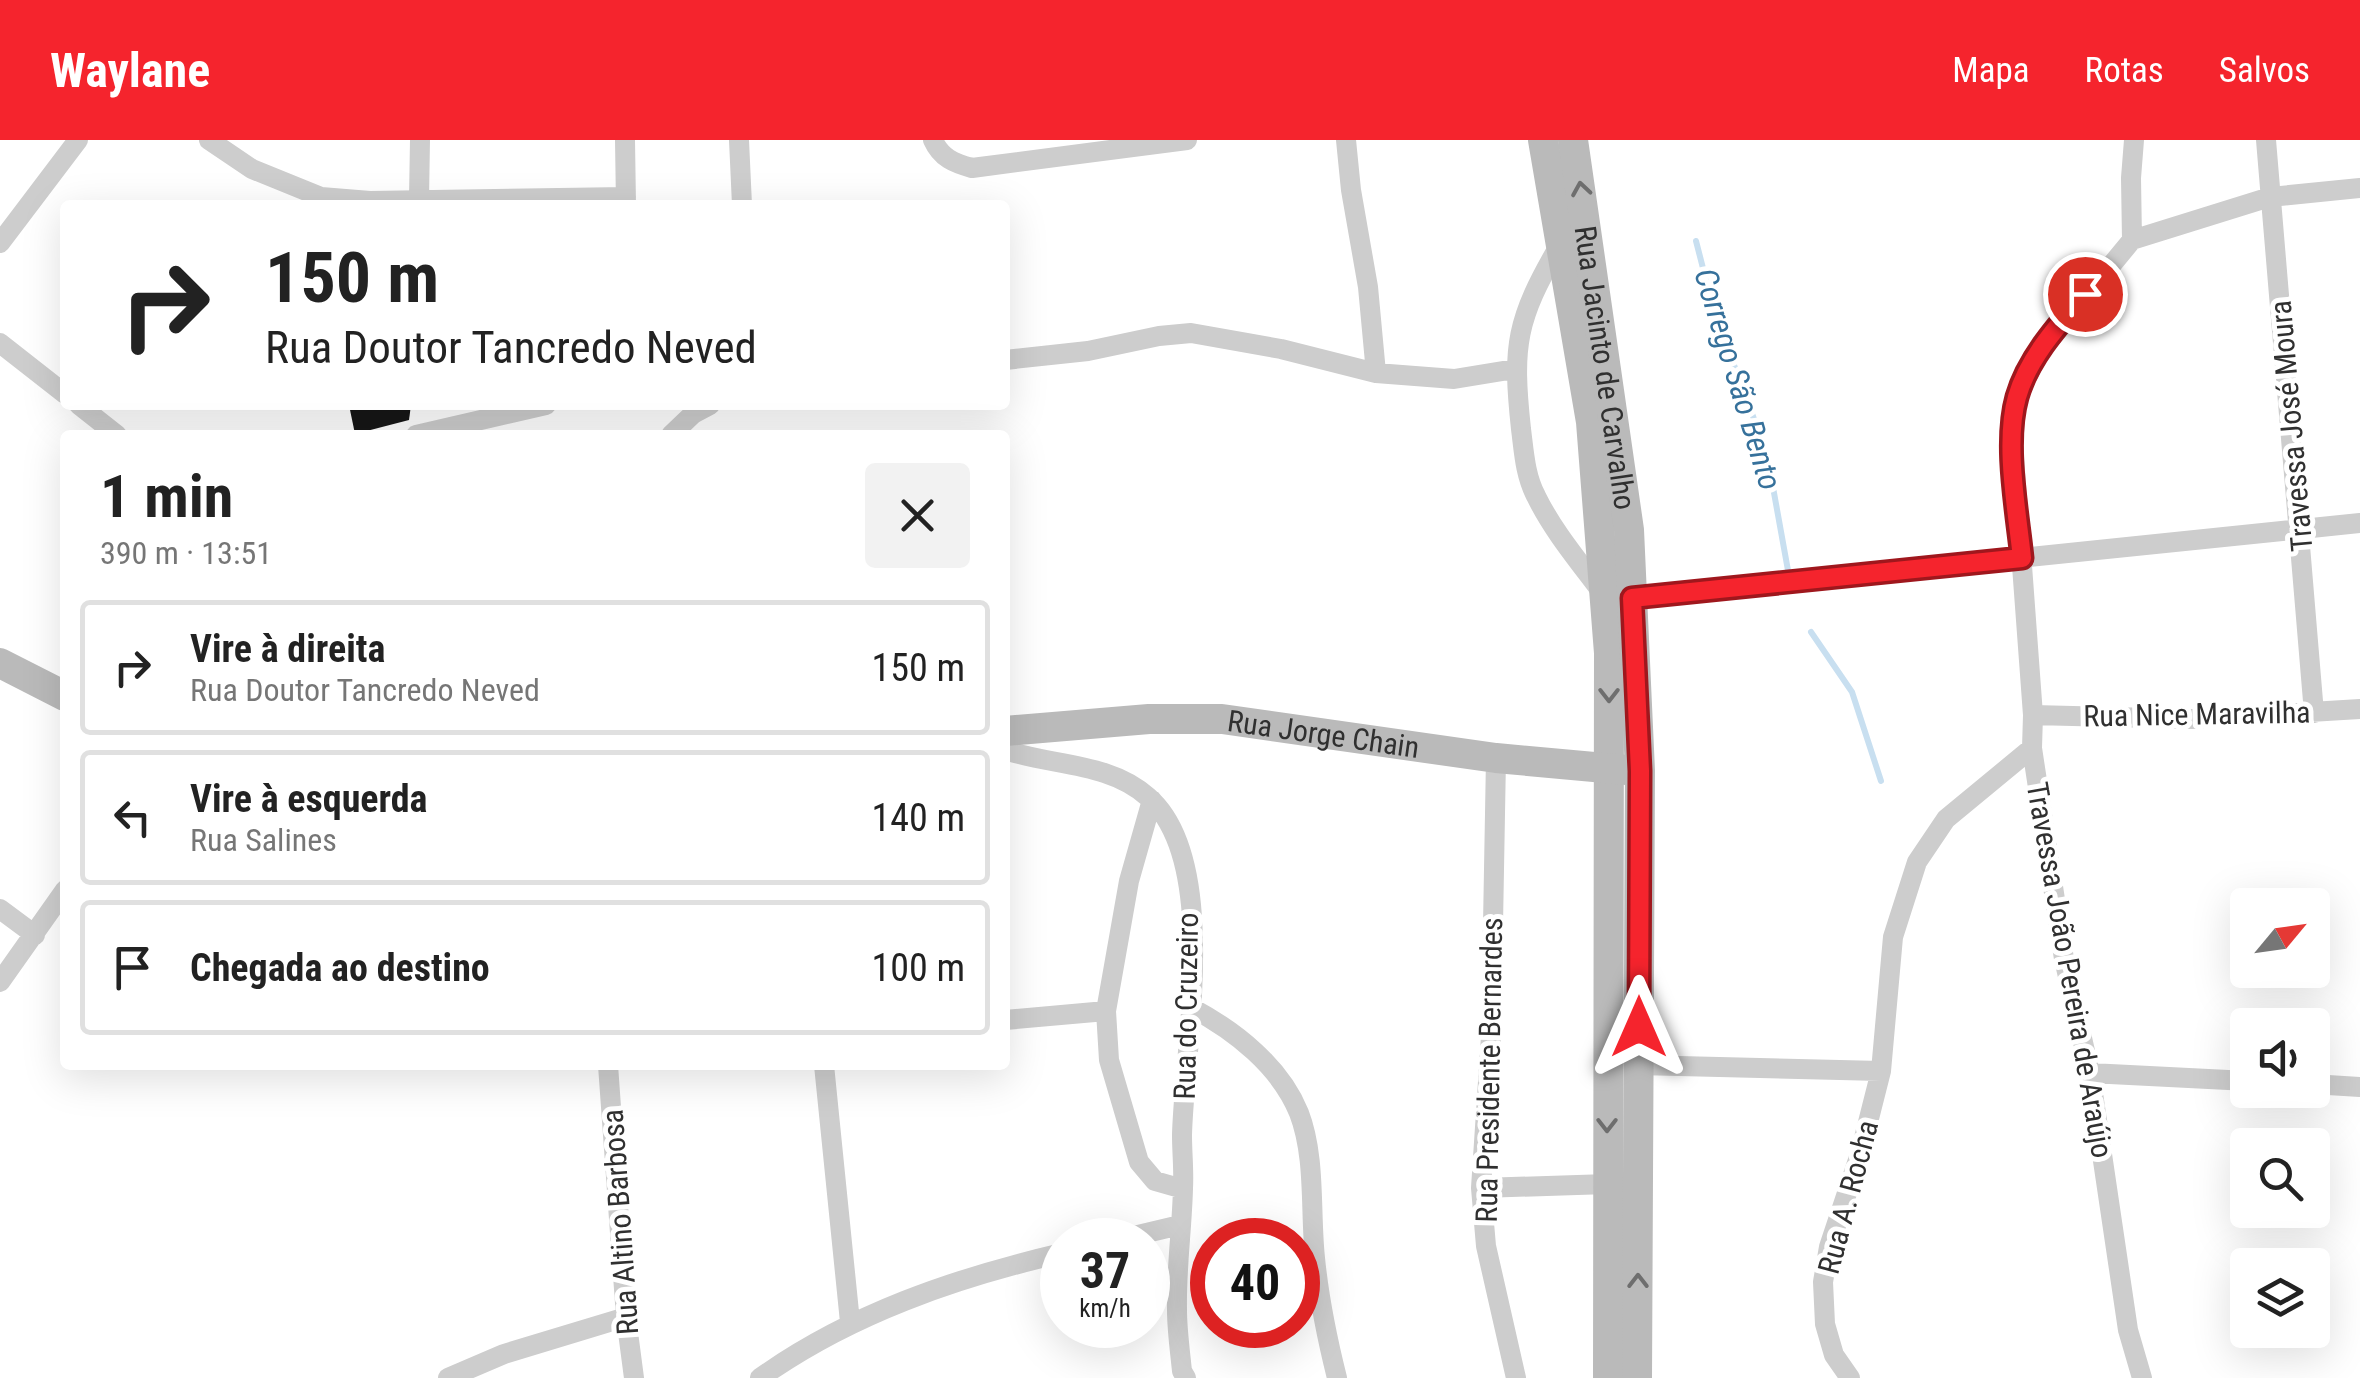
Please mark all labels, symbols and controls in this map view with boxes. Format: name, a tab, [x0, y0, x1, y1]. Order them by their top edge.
text: Waylane	[50, 42, 210, 99]
text: Mapa	[1952, 50, 2030, 91]
text: Rotas	[2085, 50, 2164, 91]
text: Salvos	[2219, 50, 2310, 91]
one-way arrow	[1571, 181, 1592, 197]
street label: Rua Jacinto de Carvalho	[1568, 223, 1643, 512]
text: 150 m	[265, 237, 439, 319]
icon: right	[100, 240, 230, 370]
pin	[2043, 252, 2128, 337]
water label: Corrego São Bento	[1686, 264, 1790, 494]
icon: arrive	[2058, 267, 2113, 322]
street label: Travessa José Moura	[2263, 299, 2319, 553]
text: Rua Doutor Tancredo Neved	[265, 321, 757, 374]
text: 1 min	[100, 461, 233, 532]
button: close	[865, 463, 970, 568]
text: 390 m · 13:51	[100, 534, 272, 572]
text: Vire à direita	[190, 627, 385, 671]
icon: right	[105, 640, 160, 695]
text: 150 m	[871, 646, 965, 690]
text: Rua Doutor Tancredo Neved	[190, 671, 540, 709]
one-way arrow	[1598, 688, 1620, 704]
street label: Rua Nice Maravilha	[2083, 695, 2311, 733]
street label: Rua Jorge Chain	[1225, 703, 1422, 764]
text: Vire à esquerda	[190, 777, 428, 821]
street label: Travessa João Pereira de Araújo	[2020, 779, 2120, 1161]
icon: left	[105, 790, 160, 845]
text: 140 m	[871, 796, 965, 840]
text: Rua Salines	[190, 821, 337, 859]
north arrow	[2230, 888, 2330, 988]
map controls	[2230, 888, 2330, 1348]
street label: Rua do Cruzeiro	[1167, 912, 1205, 1100]
street label: Rua Presidente Bernardes	[1469, 917, 1509, 1223]
icon: arrive	[105, 940, 160, 995]
text: Chegada ao destino	[190, 946, 490, 990]
text: 100 m	[871, 946, 965, 990]
position arrow	[1587, 975, 1691, 1079]
button: sound	[2230, 1008, 2330, 1108]
street label: Rua Altino Barbosa	[595, 1108, 645, 1336]
street label: Rua A. Rocha	[1811, 1116, 1885, 1278]
one-way arrow	[1596, 1118, 1618, 1134]
button: search	[2230, 1128, 2330, 1228]
speed limit sign: 40	[1190, 1218, 1320, 1348]
text: 37	[1080, 1242, 1130, 1300]
button: layers	[2230, 1248, 2330, 1348]
one-way arrow	[1627, 1272, 1649, 1288]
text: km/h	[1079, 1294, 1131, 1323]

